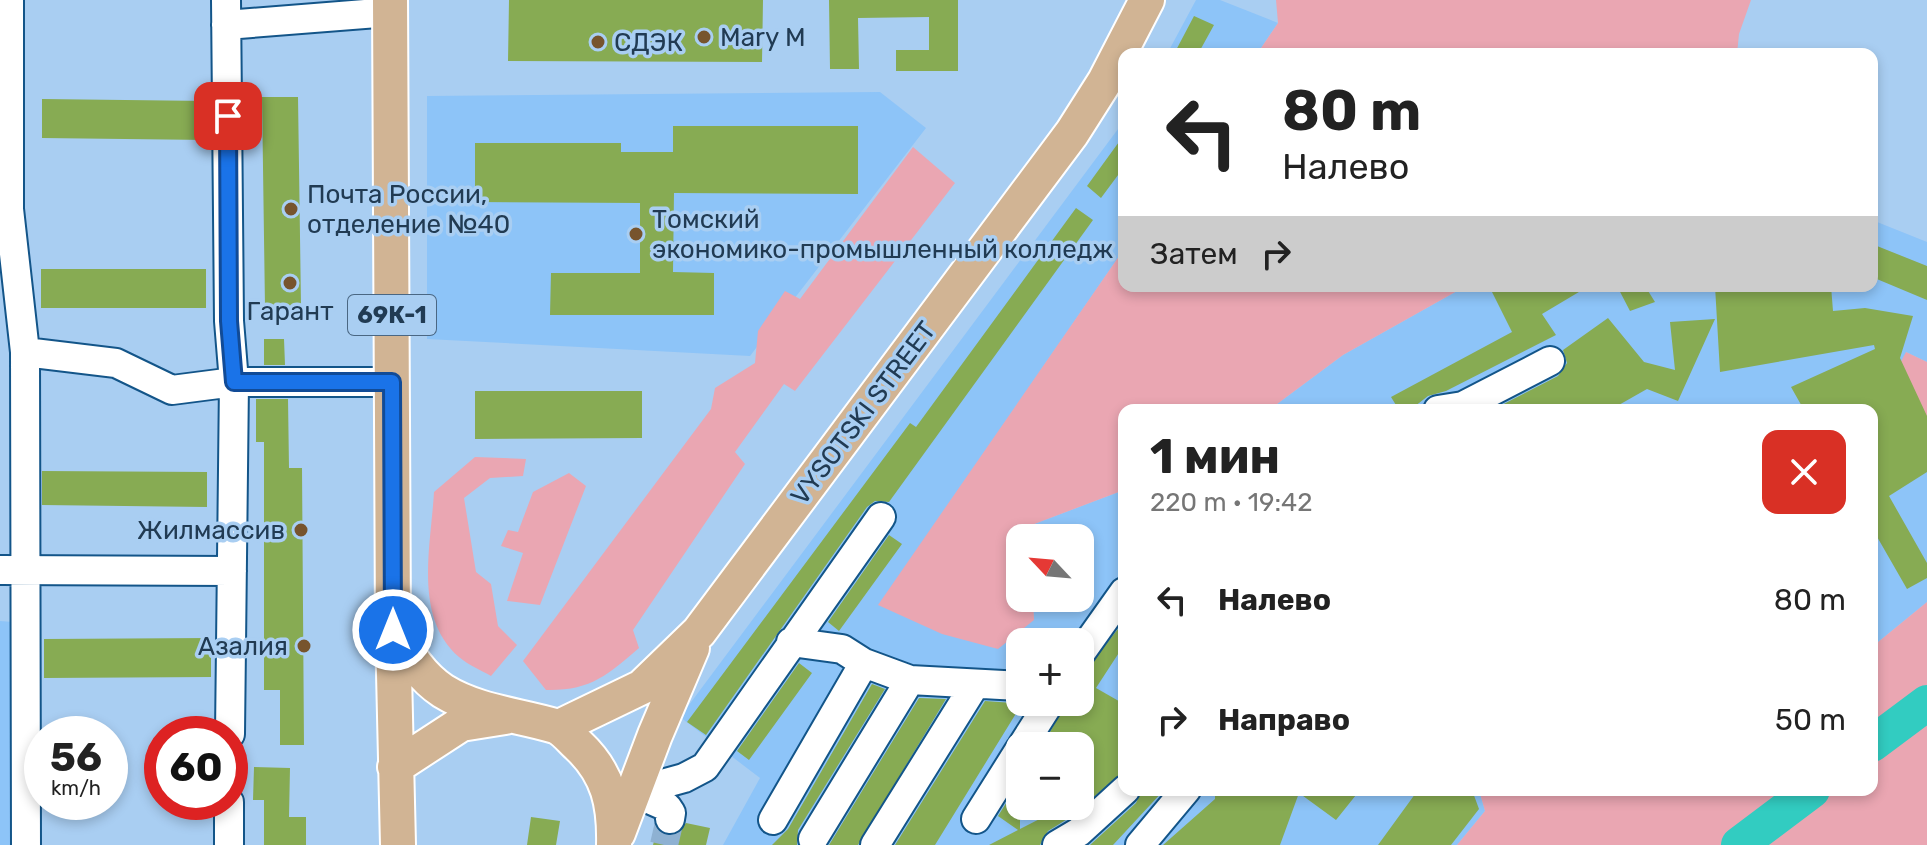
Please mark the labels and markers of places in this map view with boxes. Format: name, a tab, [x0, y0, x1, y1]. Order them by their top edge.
place label: Mary M	[720, 22, 806, 53]
place label: СДЭК	[614, 27, 683, 58]
marker: Mary M	[695, 28, 713, 46]
marker: СДЭК	[589, 33, 607, 51]
pin	[194, 82, 262, 150]
place label: Почта России, отделение №40	[307, 179, 510, 240]
marker: Почта России, отделение №40	[282, 200, 300, 218]
place label: Томский экономико-промышленный колледж	[652, 204, 1113, 265]
marker: Томский экономико-промышленный колледж	[627, 225, 645, 243]
marker: Гарант	[281, 274, 299, 292]
place label: Гарант	[247, 296, 333, 327]
place label: Жилмассив	[137, 515, 285, 546]
marker: Жилмассив	[292, 521, 310, 539]
place label: Азалия	[198, 631, 288, 662]
marker: Азалия	[295, 637, 313, 655]

